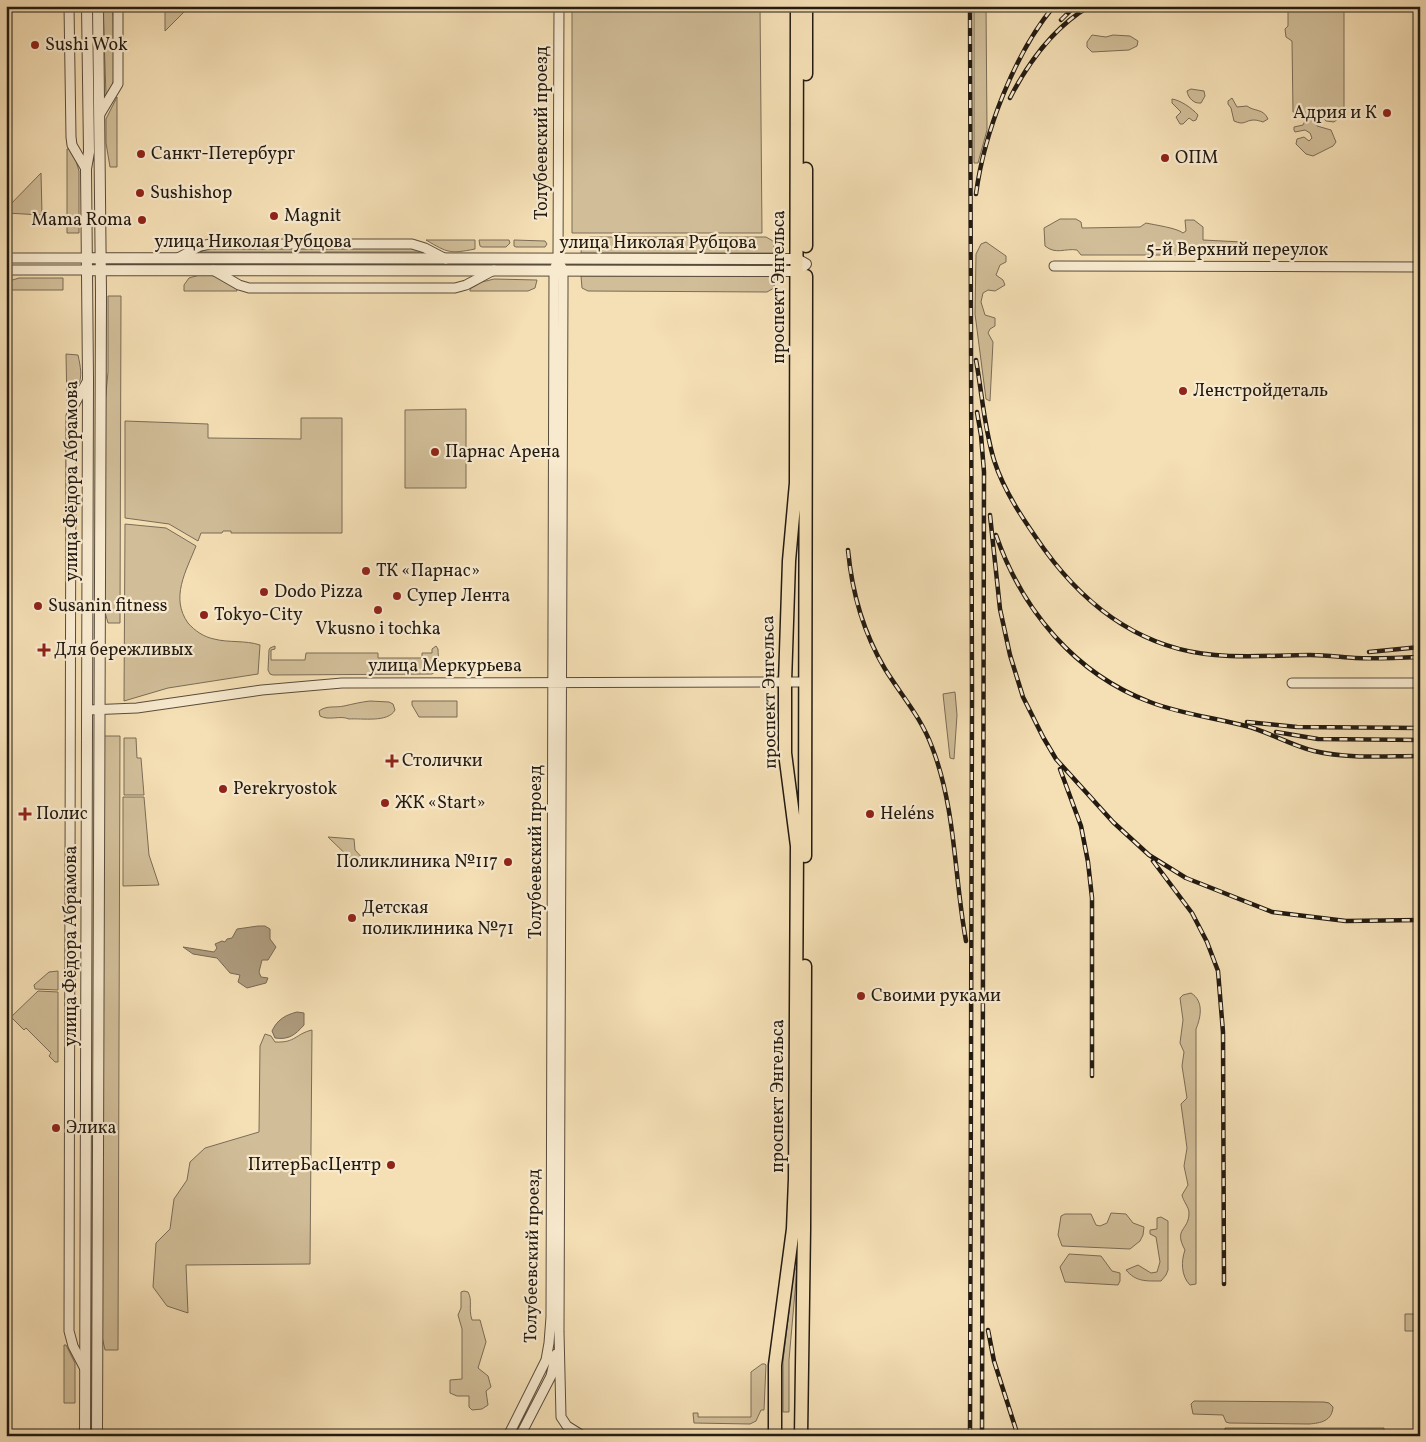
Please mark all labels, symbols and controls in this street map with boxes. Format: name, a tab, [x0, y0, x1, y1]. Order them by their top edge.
place label: Sushi Wok	[45, 33, 128, 58]
marker: Sushi Wok	[29, 39, 41, 51]
street label: Толубеевский проезд	[530, 46, 555, 220]
place label: Адрия и К	[1293, 101, 1377, 126]
marker: Адрия и К	[1381, 107, 1393, 119]
place label: Санкт-Петербург	[151, 142, 295, 167]
place label: ОПМ	[1175, 146, 1219, 171]
marker: Санкт-Петербург	[135, 148, 147, 160]
marker: ОПМ	[1159, 152, 1171, 164]
place label: Sushishop	[150, 181, 232, 206]
marker: Sushishop	[134, 187, 146, 199]
place label: Magnit	[284, 204, 341, 229]
place label: Mama Roma	[31, 208, 132, 233]
marker: Magnit	[268, 210, 280, 222]
street label: проспект Энгельса	[767, 210, 792, 364]
marker: Mama Roma	[136, 214, 148, 226]
street label: улица Николая Рубцова	[154, 230, 352, 255]
street label: улица Николая Рубцова	[559, 231, 757, 256]
street label: 5-й Верхний переулок	[1146, 238, 1328, 263]
place label: Ленстройдеталь	[1193, 379, 1328, 404]
street label: улица Фёдора Абрамова	[60, 381, 85, 581]
marker: Ленстройдеталь	[1177, 385, 1189, 397]
place label: Парнас Арена	[445, 440, 560, 465]
marker: Парнас Арена	[429, 446, 441, 458]
place label: ТК «Парнас»	[376, 559, 480, 584]
marker: ТК «Парнас»	[360, 565, 372, 577]
place label: Dodo Pizza	[274, 580, 363, 605]
place label: Супер Лента	[407, 584, 510, 609]
marker: Dodo Pizza	[258, 586, 270, 598]
marker: Супер Лента	[391, 590, 403, 602]
place label: Susanin fitness	[48, 594, 168, 619]
marker: Susanin fitness	[32, 600, 44, 612]
place label: Tokyo-City	[214, 603, 303, 628]
marker: Vkusno i tochka	[372, 604, 384, 616]
marker: Tokyo-City	[198, 609, 210, 621]
street label: проспект Энгельса	[756, 615, 784, 769]
place label: Vkusno i tochka	[315, 617, 441, 642]
place label: Для бережливых	[54, 638, 193, 663]
marker: Для бережливых	[38, 644, 50, 656]
street label: улица Меркурьева	[368, 654, 522, 679]
place label: Столички	[402, 749, 483, 774]
marker: Столички	[386, 755, 398, 767]
street label: Толубеевский проезд	[524, 765, 549, 939]
place label: Perekryostok	[233, 777, 337, 802]
marker: Perekryostok	[217, 783, 229, 795]
place label: ЖК «Start»	[395, 791, 486, 816]
marker: ЖК «Start»	[379, 797, 391, 809]
place label: Полис	[36, 802, 88, 827]
place label: Heléns	[880, 802, 934, 827]
marker: Полис	[18, 807, 32, 821]
marker: Heléns	[864, 808, 876, 820]
street label: улица Фёдора Абрамова	[59, 846, 84, 1046]
place label: Поликлиника №117	[336, 850, 498, 875]
marker: Поликлиника №117	[502, 856, 514, 868]
place label: Детская поликлиника №71	[362, 896, 514, 942]
marker: Детская поликлиника №71	[346, 912, 358, 924]
place label: Своими руками	[871, 984, 1001, 1009]
marker: Своими руками	[855, 990, 867, 1002]
street label: проспект Энгельса	[766, 1019, 791, 1173]
place label: Элика	[66, 1116, 116, 1141]
marker: Элика	[50, 1122, 62, 1134]
place label: ПитерБасЦентр	[248, 1153, 381, 1178]
marker: ПитерБасЦентр	[385, 1159, 397, 1171]
street label: Толубеевский проезд	[519, 1169, 547, 1343]

